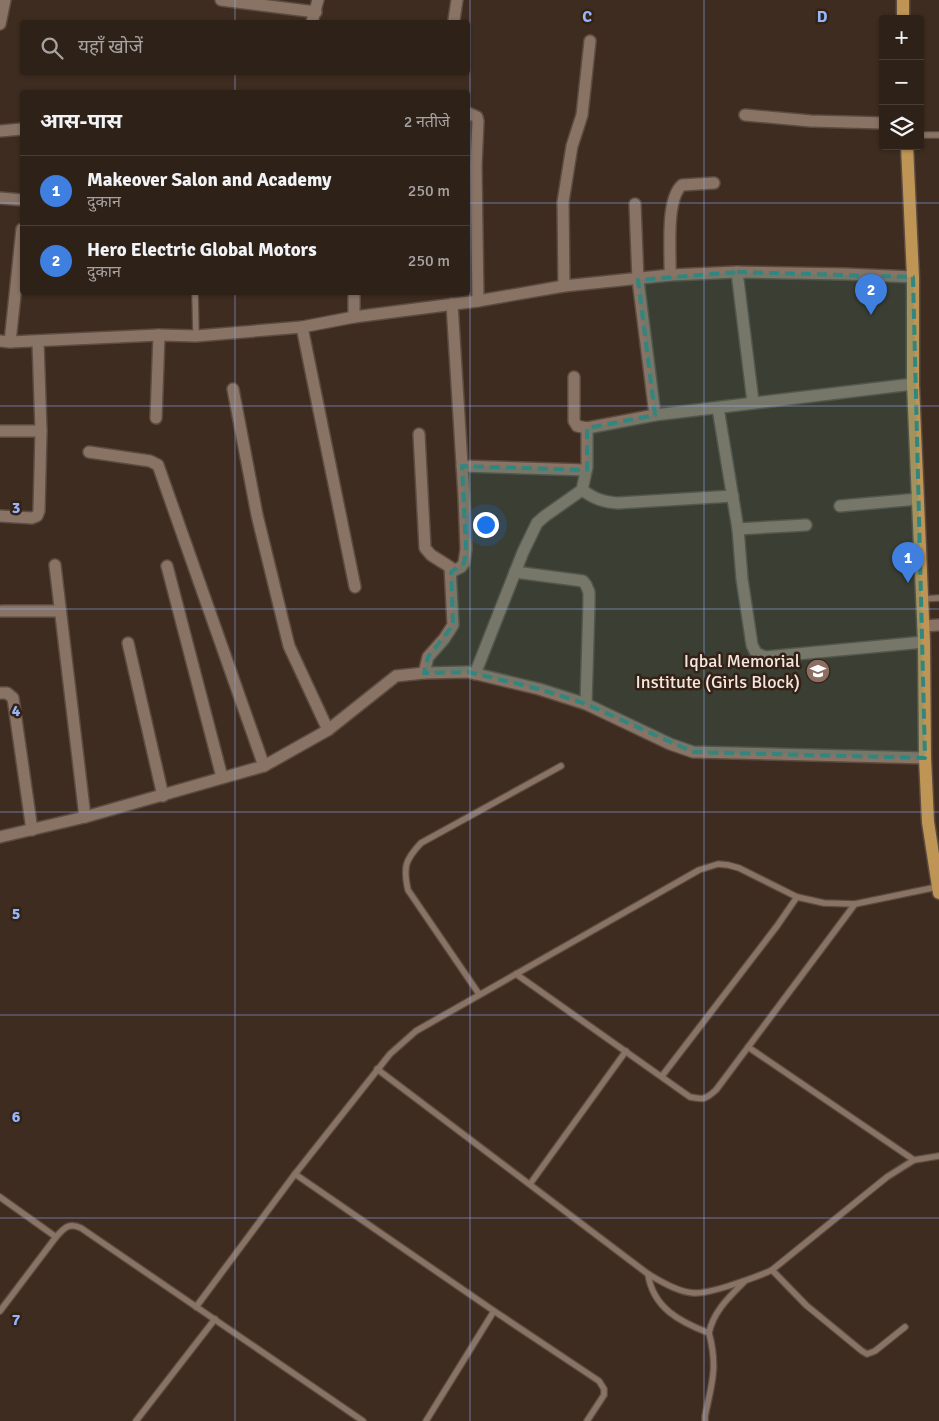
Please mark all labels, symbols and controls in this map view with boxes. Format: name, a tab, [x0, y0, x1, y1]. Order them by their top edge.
text: C	[582, 7, 592, 27]
text: D	[817, 7, 828, 27]
map controls	[879, 15, 924, 150]
button: +	[879, 15, 924, 60]
search box	[20, 20, 470, 75]
icon: search	[38, 34, 66, 62]
text: यहाँ खोजें	[78, 35, 143, 59]
button: −	[879, 60, 924, 105]
button: layers	[879, 105, 924, 150]
text: आस-पास	[40, 108, 122, 134]
text: 2 नतीजे	[404, 112, 450, 132]
text: Makeover Salon and Academy	[87, 168, 332, 192]
text: 1	[52, 181, 60, 201]
text: 250 m	[408, 181, 450, 201]
text: दुकान	[87, 192, 121, 212]
text: Hero Electric Global Motors	[87, 238, 317, 262]
text: 2	[52, 251, 60, 271]
text: 250 m	[408, 251, 450, 271]
text: दुकान	[87, 262, 121, 282]
pin: 2	[855, 274, 887, 315]
text: 3	[12, 498, 20, 518]
your location	[473, 512, 499, 538]
pin: 1	[892, 542, 924, 583]
place label: Iqbal Memorial Institute (Girls Block)	[636, 650, 800, 693]
school or university icon: Iqbal Memorial Institute (Girls Block)	[805, 658, 831, 684]
text: 4	[12, 701, 21, 721]
text: 5	[12, 904, 20, 924]
text: 6	[12, 1107, 21, 1127]
text: 7	[12, 1310, 21, 1330]

